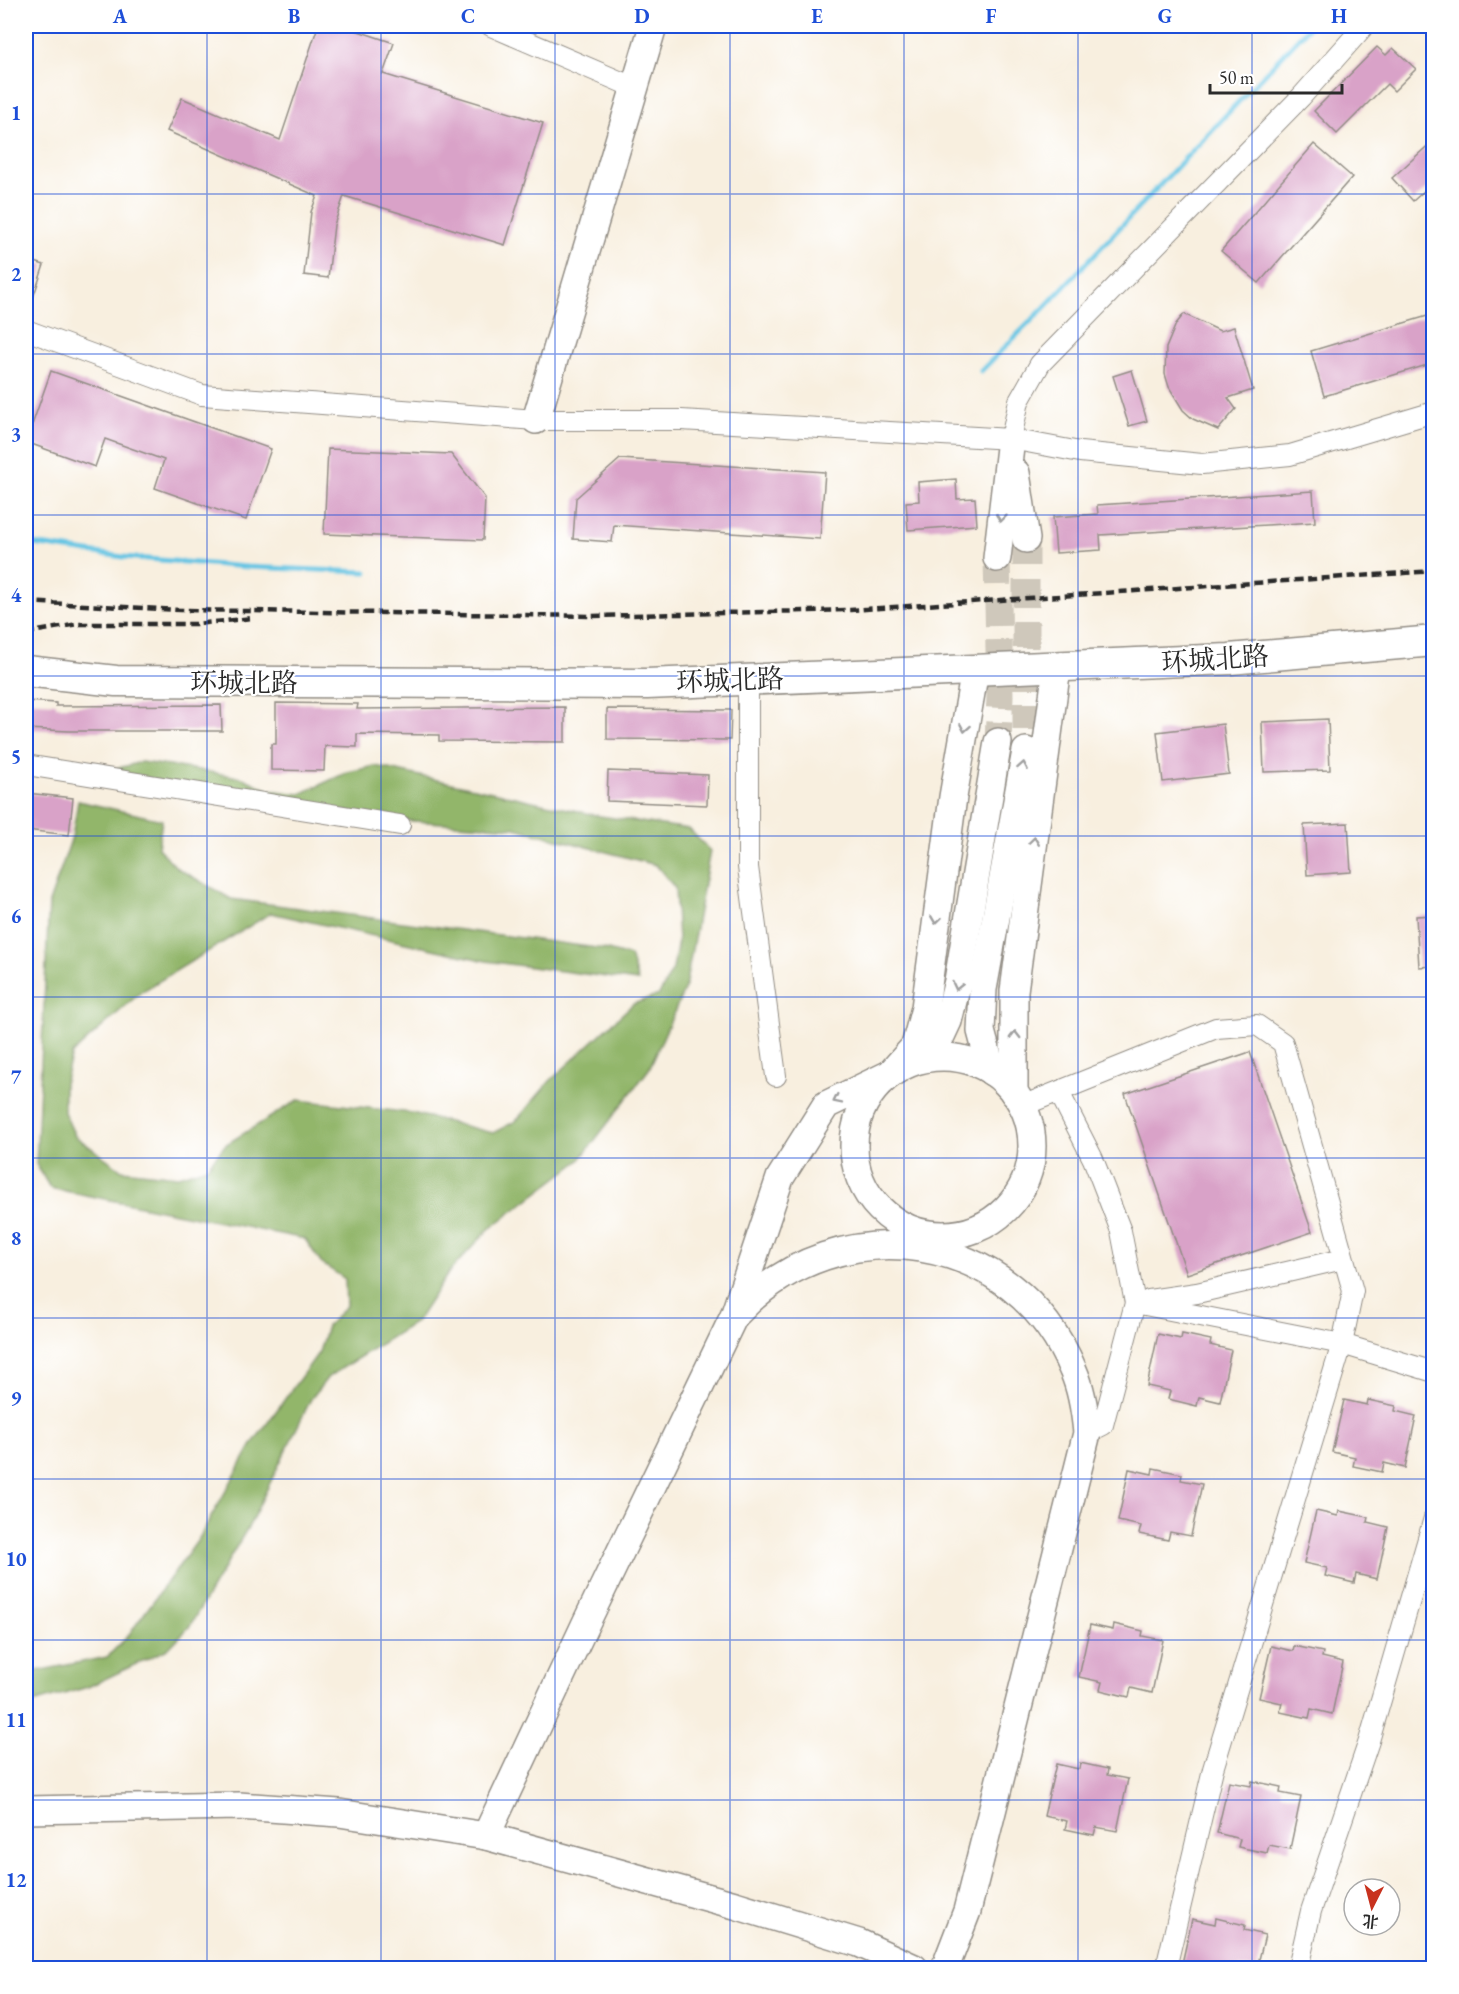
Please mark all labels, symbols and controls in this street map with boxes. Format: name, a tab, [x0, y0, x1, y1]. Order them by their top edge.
text: A	[112, 3, 128, 29]
text: B	[288, 3, 300, 29]
text: C	[461, 3, 475, 29]
text: D	[634, 3, 650, 29]
text: E	[811, 3, 823, 29]
text: F	[986, 3, 997, 29]
text: G	[1158, 3, 1172, 29]
text: H	[1331, 3, 1347, 29]
scale bar	[1210, 57, 1342, 95]
text: 50 m	[1219, 66, 1254, 89]
text: 1	[11, 100, 21, 126]
text: 2	[11, 261, 22, 287]
text: 3	[11, 421, 21, 447]
one-way arrow	[996, 514, 1008, 523]
text: 4	[11, 582, 22, 608]
street label: 环城北路	[1160, 638, 1270, 680]
street label: 环城北路	[675, 661, 785, 699]
street label: 环城北路	[190, 665, 298, 700]
one-way arrow	[959, 722, 972, 732]
text: 5	[11, 743, 21, 769]
one-way arrow	[1017, 762, 1029, 771]
one-way arrow	[1027, 836, 1040, 846]
text: 6	[11, 903, 22, 929]
one-way arrow	[931, 916, 943, 925]
one-way arrow	[951, 981, 964, 991]
one-way arrow	[1009, 1030, 1021, 1039]
text: 7	[11, 1064, 22, 1090]
one-way arrow	[832, 1092, 843, 1104]
text: 8	[11, 1225, 21, 1251]
text: 9	[11, 1385, 22, 1411]
text: 10	[5, 1546, 27, 1572]
text: 11	[5, 1707, 27, 1733]
text: 12	[5, 1867, 27, 1893]
north arrow	[1342, 1877, 1402, 1937]
text: 北	[1361, 1910, 1380, 1933]

